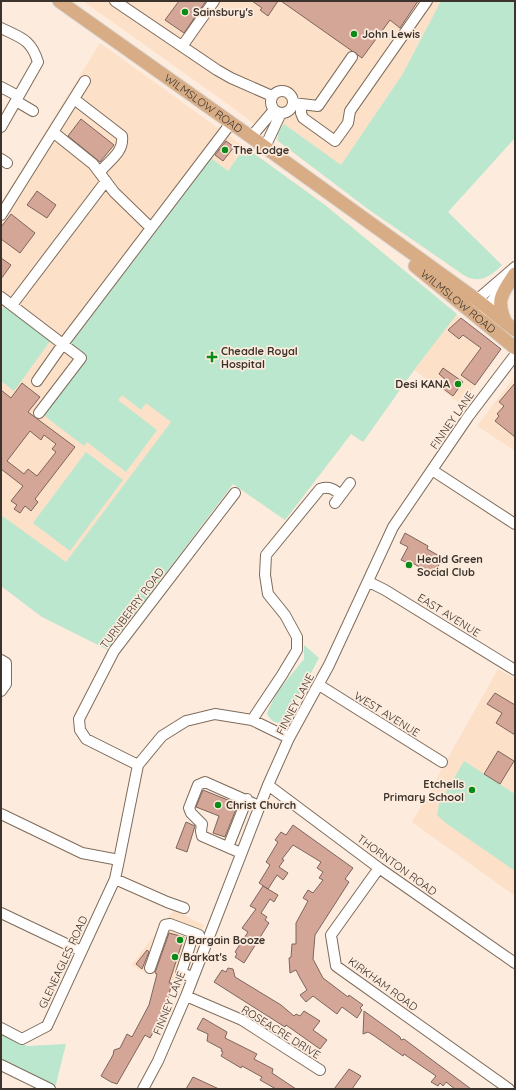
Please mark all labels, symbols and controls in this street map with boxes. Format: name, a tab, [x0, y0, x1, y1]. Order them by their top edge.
place label: Sainsbury's	[193, 5, 253, 19]
marker: Sainsbury's	[180, 7, 190, 17]
place label: John Lewis	[362, 27, 420, 41]
marker: John Lewis	[349, 29, 359, 39]
street label: WILMSLOW ROAD	[161, 71, 245, 136]
place label: The Lodge	[233, 143, 290, 157]
marker: The Lodge	[220, 145, 230, 155]
street label: WILMSLOW ROAD	[418, 267, 499, 336]
place label: Cheadle Royal Hospital	[221, 344, 298, 371]
marker: Cheadle Royal Hospital	[206, 351, 218, 363]
place label: Desi KANA	[395, 377, 450, 391]
marker: Desi KANA	[453, 379, 463, 389]
street label: FINNEY LANE	[427, 388, 477, 452]
place label: Heald Green Social Club	[417, 552, 483, 579]
marker: Heald Green Social Club	[404, 560, 414, 570]
street label: TURNBERRY ROAD	[97, 565, 167, 651]
street label: EAST AVENUE	[415, 590, 483, 640]
street label: FINNEY LANE	[273, 671, 317, 737]
street label: WEST AVENUE	[352, 688, 422, 740]
place label: Etchells Primary School	[383, 777, 464, 804]
marker: Etchells Primary School	[467, 785, 477, 795]
place label: Christ Church	[226, 798, 296, 812]
marker: Christ Church	[213, 800, 223, 810]
street label: THORNTON ROAD	[355, 831, 440, 899]
street label: GLENEAGLES ROAD	[35, 913, 91, 1011]
place label: Bargain Booze	[188, 933, 266, 947]
marker: Bargain Booze	[175, 935, 185, 945]
place label: Barkat's	[183, 950, 227, 964]
marker: Barkat's	[170, 952, 180, 962]
street label: KIRKHAM ROAD	[345, 954, 421, 1014]
street label: FINNEY LANE	[150, 969, 188, 1037]
street label: ROSEACRE DRIVE	[239, 1002, 323, 1062]

